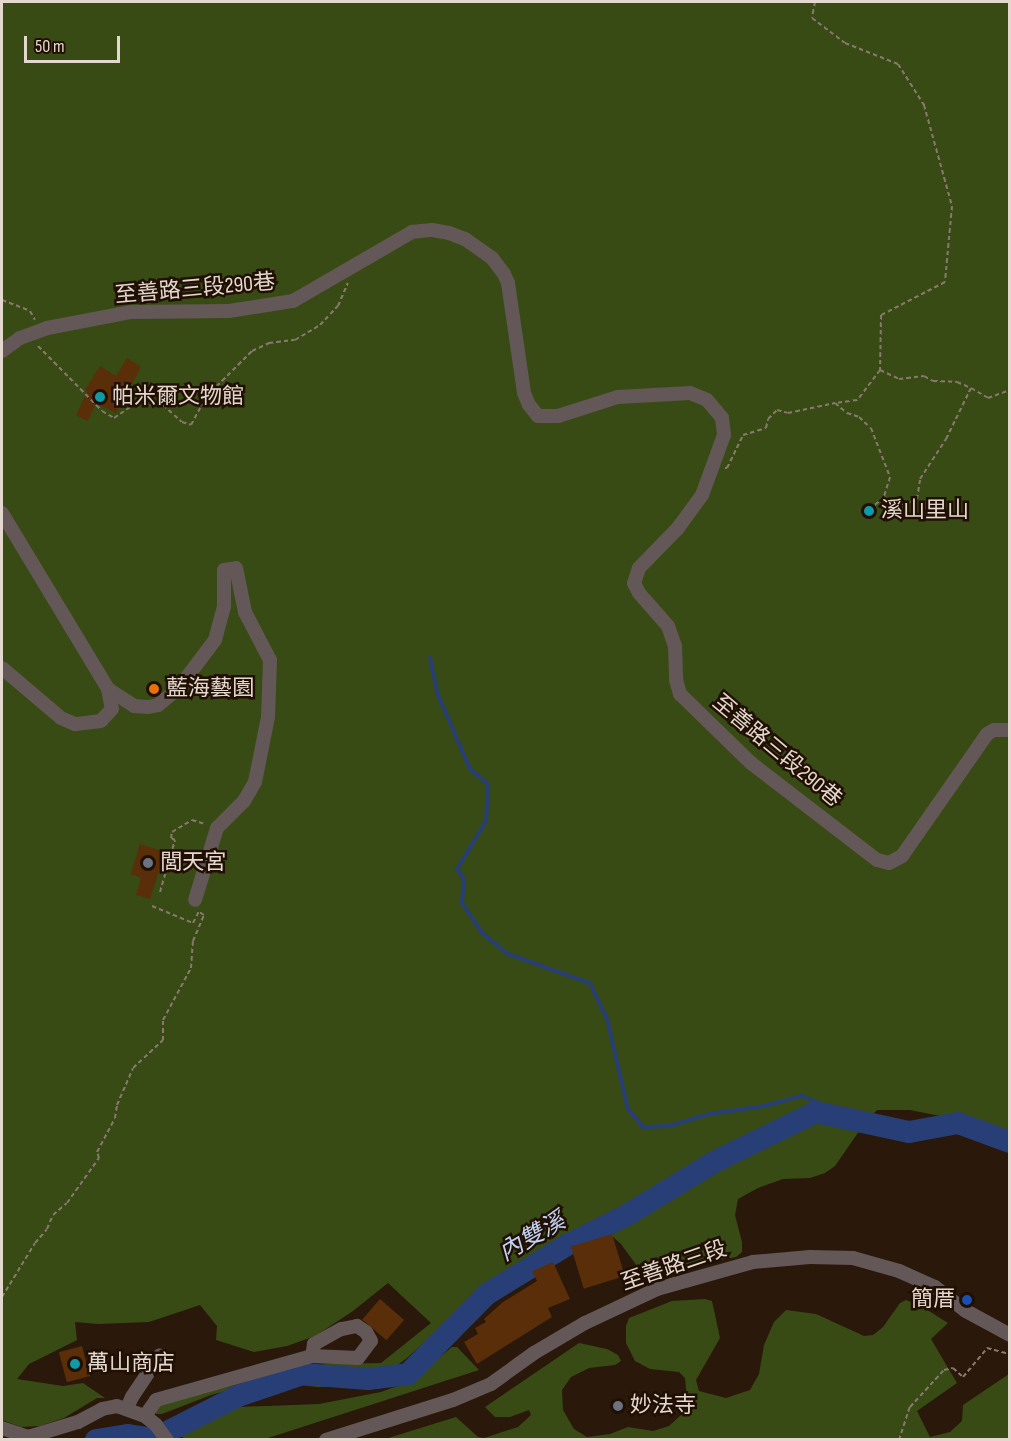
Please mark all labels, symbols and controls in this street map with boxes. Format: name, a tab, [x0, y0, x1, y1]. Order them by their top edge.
scale bar	[27, 24, 123, 62]
text: 50 m	[35, 36, 65, 57]
street label: 至善路三段290巷	[114, 269, 276, 309]
place label: 帕米爾文物館	[112, 384, 244, 410]
marker: 帕米爾文物館	[93, 390, 107, 404]
place label: 溪山里山	[881, 498, 969, 524]
marker: 溪山里山	[862, 504, 876, 518]
place label: 藍海藝園	[166, 676, 254, 702]
marker: 藍海藝園	[147, 682, 161, 696]
street label: 至善路三段290巷	[707, 689, 847, 813]
place label: 閭天宮	[160, 850, 226, 876]
marker: 閭天宮	[141, 856, 155, 870]
water label: 內雙溪	[494, 1207, 570, 1267]
street label: 至善路三段	[618, 1236, 730, 1296]
place label: 簡厝	[911, 1287, 955, 1313]
marker: 簡厝	[960, 1293, 974, 1307]
place label: 萬山商店	[87, 1351, 175, 1377]
marker: 萬山商店	[68, 1357, 82, 1371]
place label: 妙法寺	[630, 1393, 696, 1419]
marker: 妙法寺	[611, 1399, 625, 1413]

